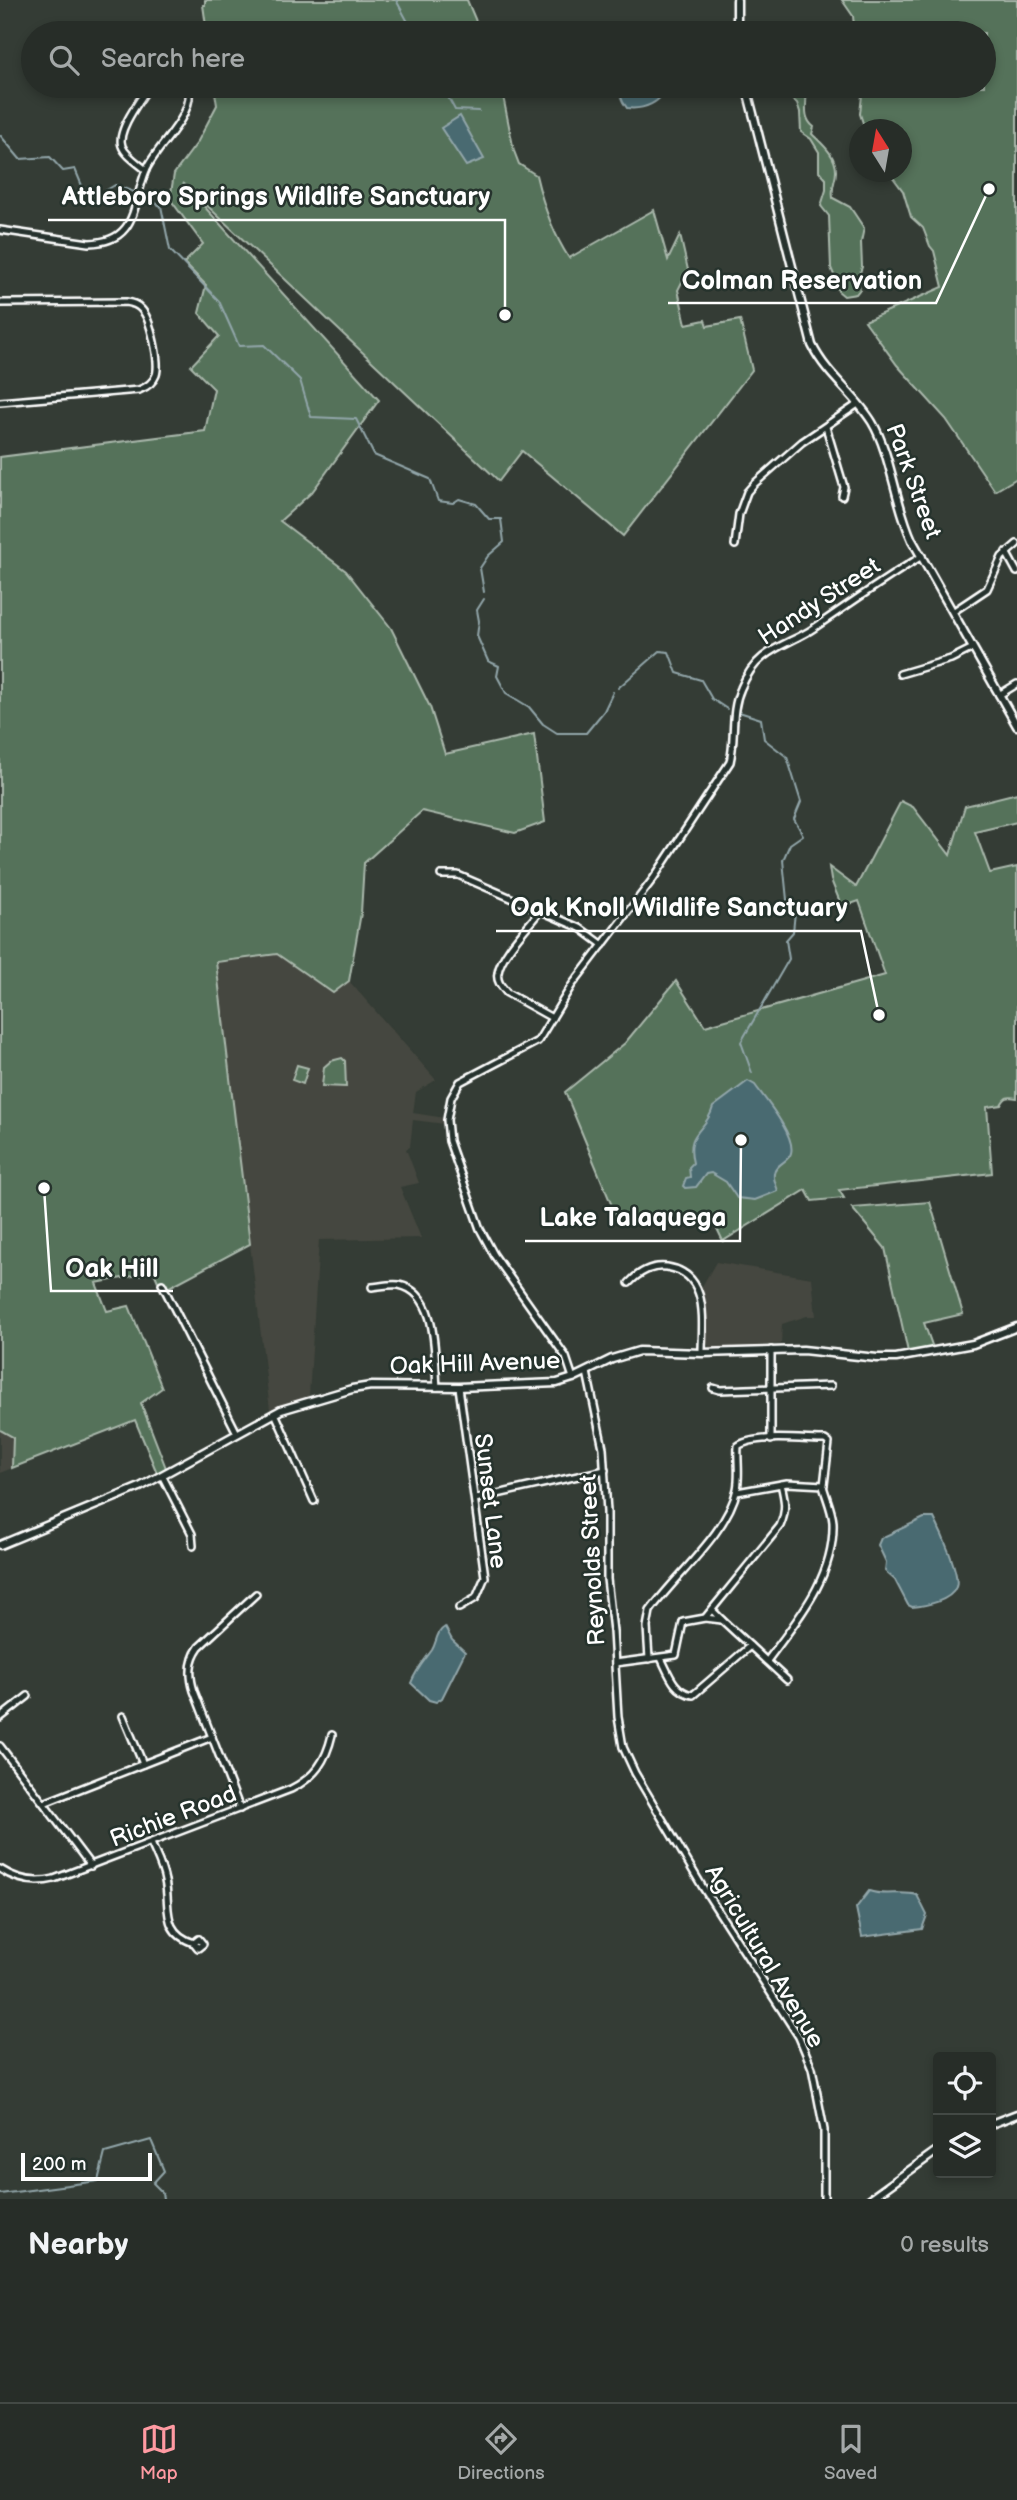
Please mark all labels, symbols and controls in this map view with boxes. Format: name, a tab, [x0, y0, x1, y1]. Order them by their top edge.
search box	[21, 21, 996, 98]
icon: search	[45, 41, 83, 79]
text: Search here	[101, 44, 245, 75]
north arrow	[849, 119, 912, 182]
callout: Attleboro Springs Wildlife Sanctuary	[48, 173, 505, 220]
text: Attleboro Springs Wildlife Sanctuary	[61, 182, 490, 213]
callout: Colman Reservation	[668, 256, 936, 303]
text: Colman Reservation	[682, 266, 922, 297]
street label: Park Street	[879, 420, 948, 543]
street label: Handy Street	[753, 551, 886, 652]
callout: Oak Knoll Wildlife Sanctuary	[496, 884, 861, 931]
text: Oak Knoll Wildlife Sanctuary	[510, 893, 848, 924]
callout: Lake Talaquega	[525, 1194, 740, 1241]
text: Lake Talaquega	[539, 1203, 727, 1234]
callout: Oak Hill	[51, 1244, 173, 1291]
text: Oak Hill	[65, 1254, 159, 1285]
street label: Oak Hill Avenue	[389, 1346, 561, 1381]
street label: Sunset Lane	[468, 1432, 513, 1570]
street label: Reynolds Street	[573, 1473, 611, 1647]
street label: Richie Road	[106, 1779, 241, 1854]
street label: Agricultural Avenue	[698, 1859, 831, 2053]
map controls	[933, 2052, 996, 2178]
button: locate	[933, 2052, 996, 2115]
button: layers	[933, 2115, 996, 2178]
scale bar	[21, 2150, 152, 2182]
text: 200 m	[32, 2153, 86, 2176]
text: Nearby	[28, 2227, 128, 2263]
text: 0 results	[900, 2231, 989, 2259]
tab: Map	[140, 2420, 178, 2485]
tab: Directions	[457, 2420, 545, 2485]
tab: Saved	[824, 2420, 877, 2485]

